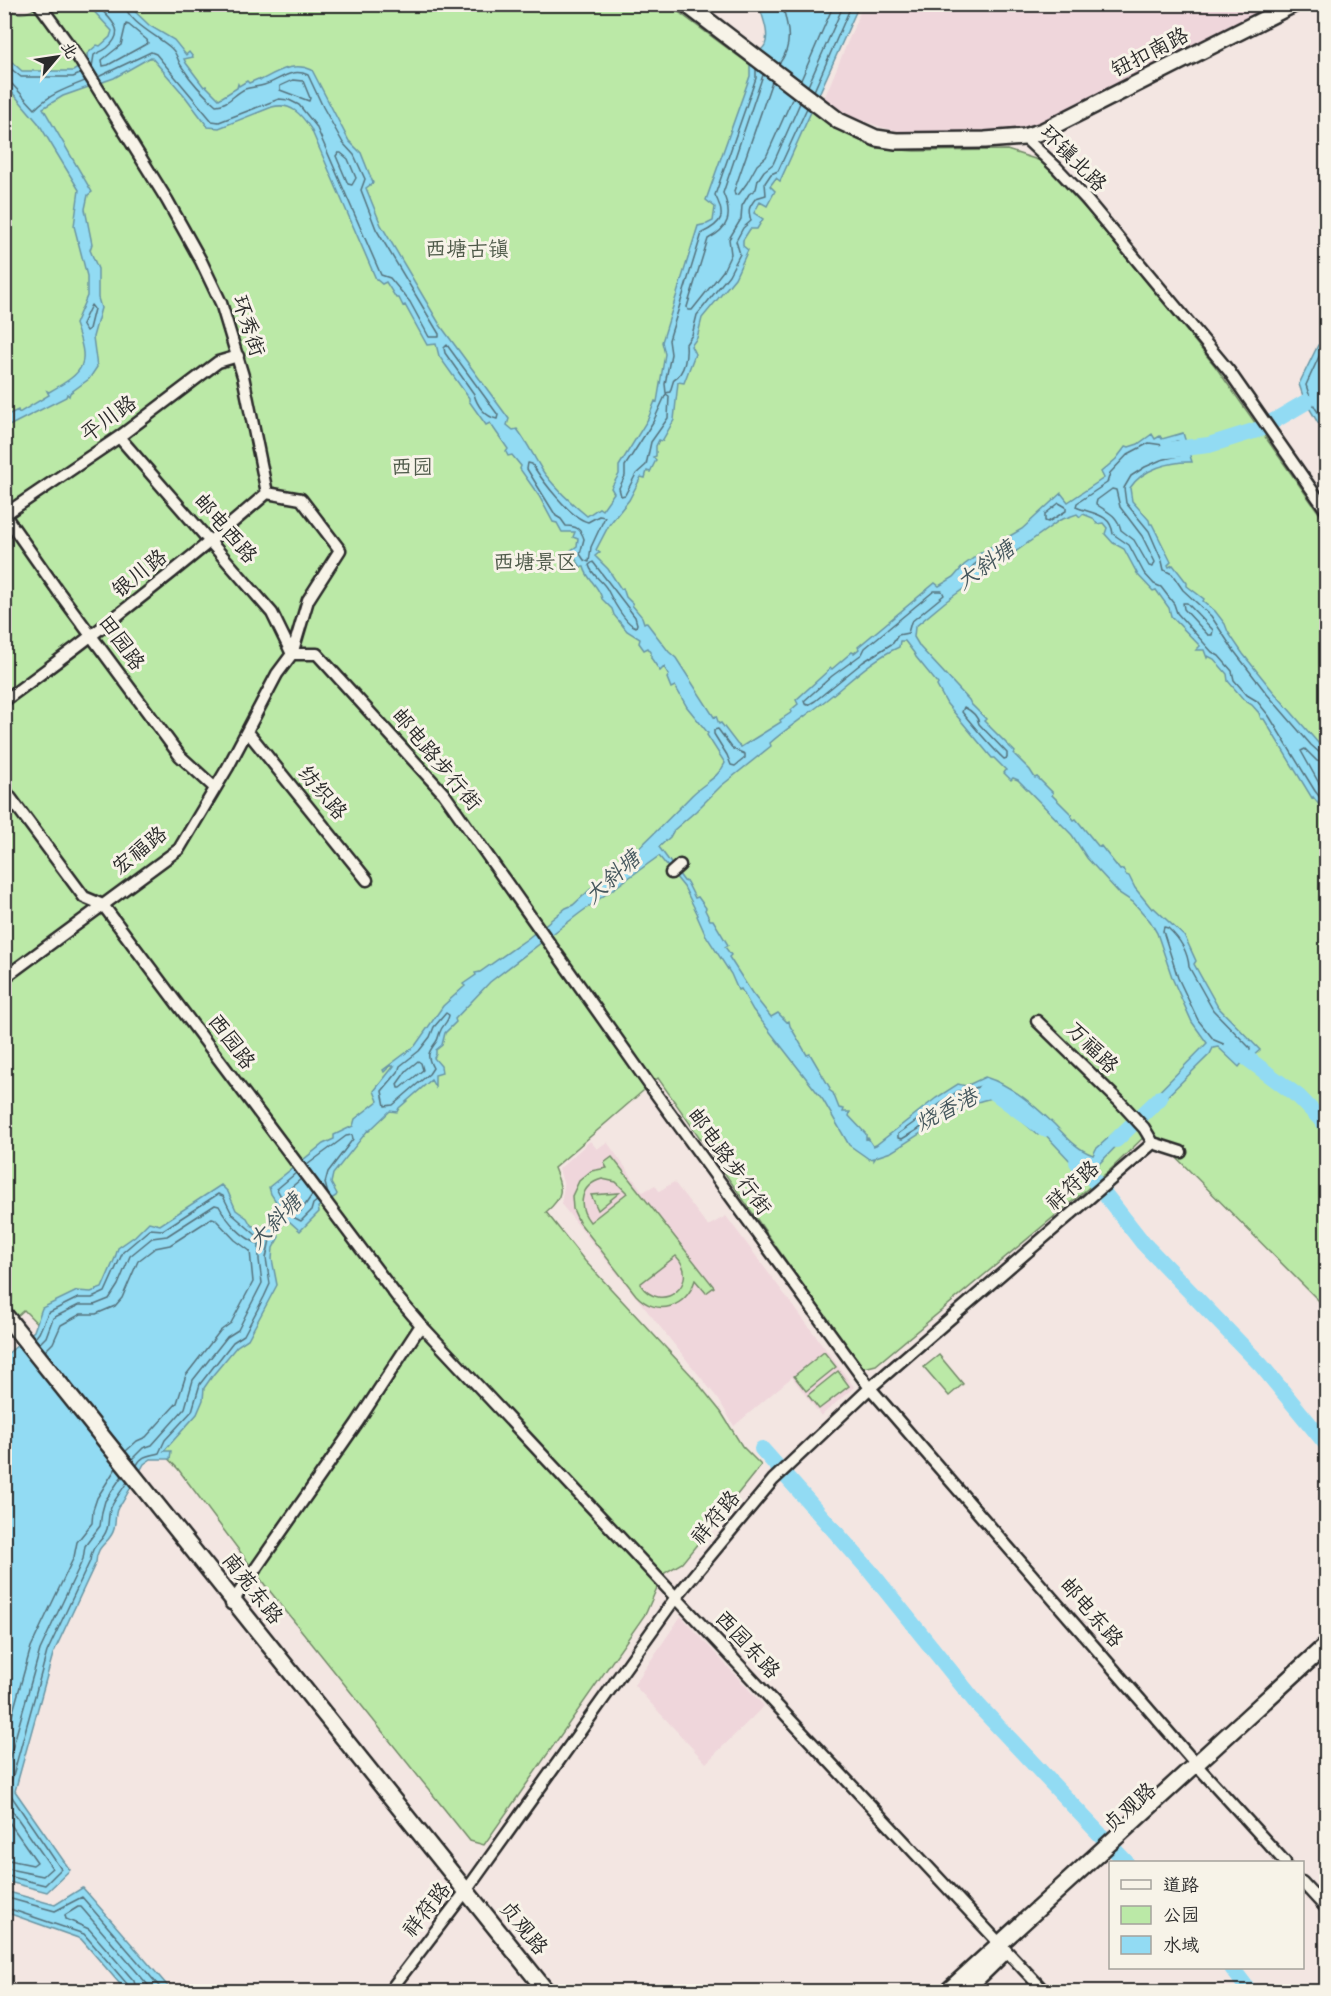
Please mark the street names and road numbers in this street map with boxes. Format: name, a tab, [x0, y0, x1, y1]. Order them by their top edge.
street label: 钮扣南路	[1106, 21, 1194, 85]
street label: 环镇北路	[1033, 119, 1113, 199]
street label: 环秀街	[225, 292, 271, 360]
street label: 平川路	[75, 389, 143, 449]
street label: 邮电西路	[187, 488, 263, 570]
street label: 银川路	[107, 543, 173, 605]
street label: 田园路	[91, 609, 151, 677]
street label: 邮电路步行街	[385, 703, 487, 817]
street label: 纺织路	[291, 760, 353, 826]
street label: 宏福路	[107, 820, 173, 882]
street label: 西园路	[201, 1008, 261, 1076]
street label: 万福路	[1060, 1016, 1124, 1080]
street label: 邮电路步行街	[681, 1103, 777, 1221]
street label: 祥符路	[1040, 1155, 1106, 1217]
street label: 祥符路	[685, 1485, 747, 1551]
street label: 南苑东路	[215, 1547, 289, 1631]
street label: 邮电东路	[1053, 1572, 1129, 1654]
street label: 西园东路	[708, 1605, 786, 1685]
street label: 贞观路	[1097, 1777, 1163, 1839]
street label: 祥符路	[397, 1877, 457, 1943]
street label: 贞观路	[492, 1895, 554, 1961]

